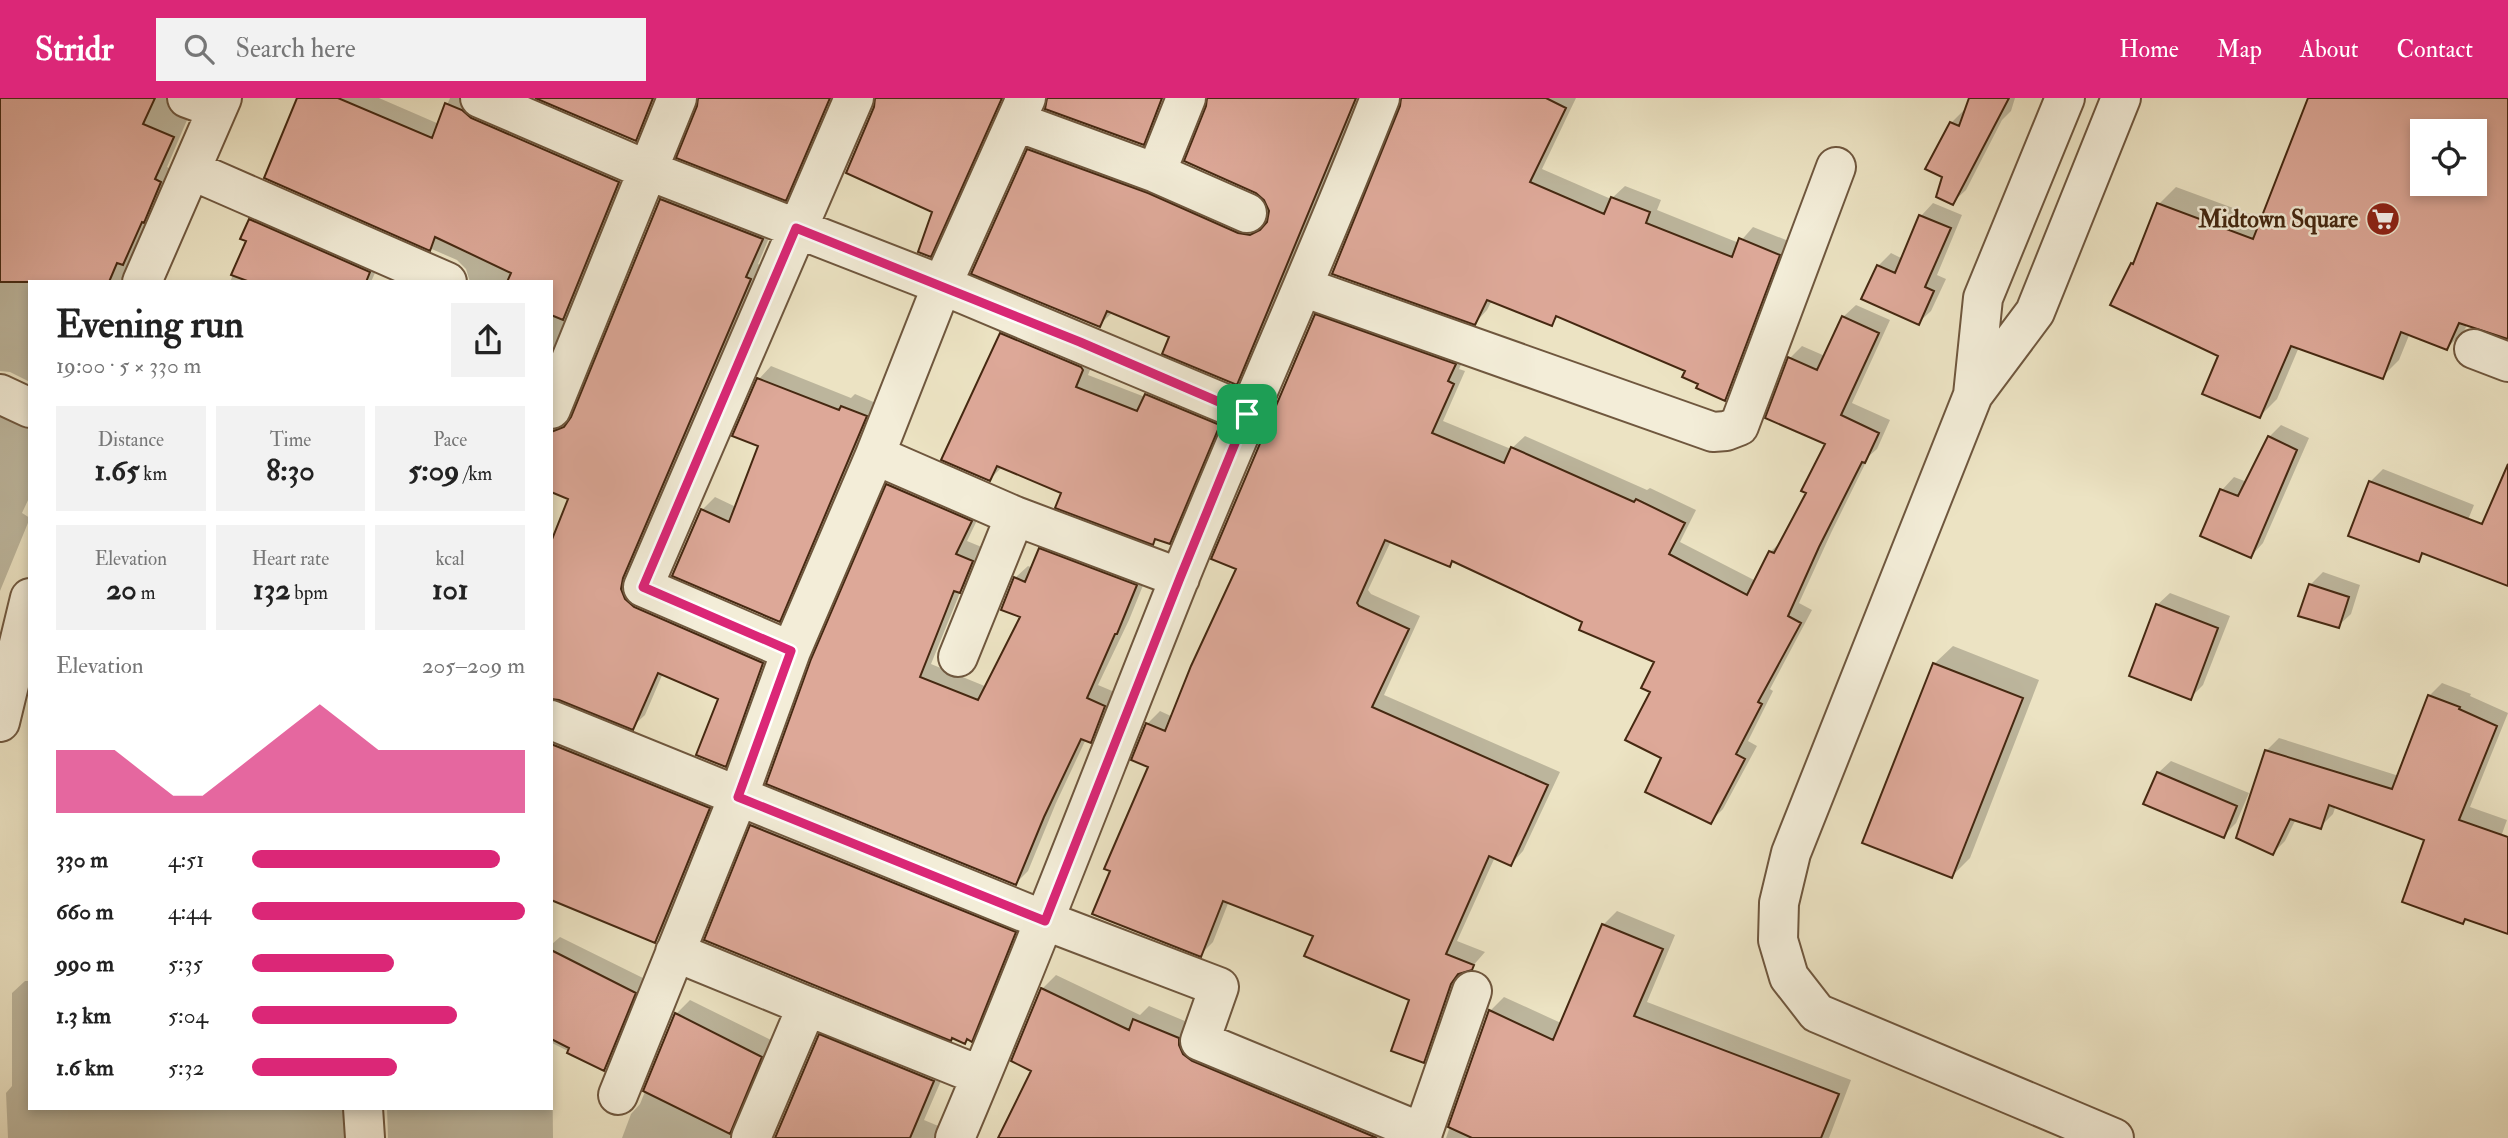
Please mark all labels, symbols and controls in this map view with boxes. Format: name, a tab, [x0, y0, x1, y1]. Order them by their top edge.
search box	[156, 18, 646, 81]
text: Stridr	[35, 29, 114, 70]
icon: search	[180, 30, 218, 68]
text: Search here	[236, 33, 356, 65]
text: Home	[2119, 34, 2179, 65]
text: Map	[2217, 34, 2262, 65]
text: About	[2300, 34, 2359, 65]
text: Contact	[2397, 34, 2473, 65]
map controls	[2410, 119, 2487, 196]
button: locate	[2410, 119, 2487, 196]
supermarket icon: Midtown Square	[2364, 200, 2402, 238]
place label: Midtown Square	[2197, 204, 2358, 235]
text: Evening run	[56, 301, 244, 349]
button: share	[451, 303, 525, 377]
text: 19:00 · 5 × 330 m	[56, 351, 201, 380]
pin	[1217, 384, 1277, 444]
icon: arrive	[1228, 395, 1266, 433]
text: Distance	[98, 428, 164, 452]
text: Time	[270, 428, 311, 452]
text: Pace	[433, 428, 467, 452]
text: 1.65	[95, 452, 139, 489]
text: 8:30	[266, 452, 315, 489]
text: 5:09	[408, 452, 459, 489]
text: km	[139, 462, 167, 486]
text: /km	[459, 462, 492, 486]
text: Elevation	[95, 547, 167, 571]
text: Heart rate	[252, 547, 329, 571]
text: kcal	[436, 547, 465, 571]
text: 20	[106, 571, 137, 608]
text: 132	[253, 571, 290, 608]
text: 101	[432, 571, 468, 608]
text: m	[137, 581, 156, 605]
text: bpm	[290, 581, 328, 605]
text: Elevation	[56, 651, 144, 680]
text: 205–209 m	[422, 651, 525, 680]
text: 330 m	[56, 845, 108, 874]
text: 4:51	[168, 845, 204, 874]
text: 660 m	[56, 897, 114, 926]
text: 4:44	[168, 897, 211, 926]
text: 990 m	[56, 949, 114, 978]
text: 5:35	[168, 949, 203, 978]
text: 1.3 km	[56, 1001, 111, 1030]
text: 5:04	[168, 1001, 208, 1030]
text: 1.6 km	[56, 1053, 114, 1082]
text: 5:32	[168, 1053, 204, 1082]

